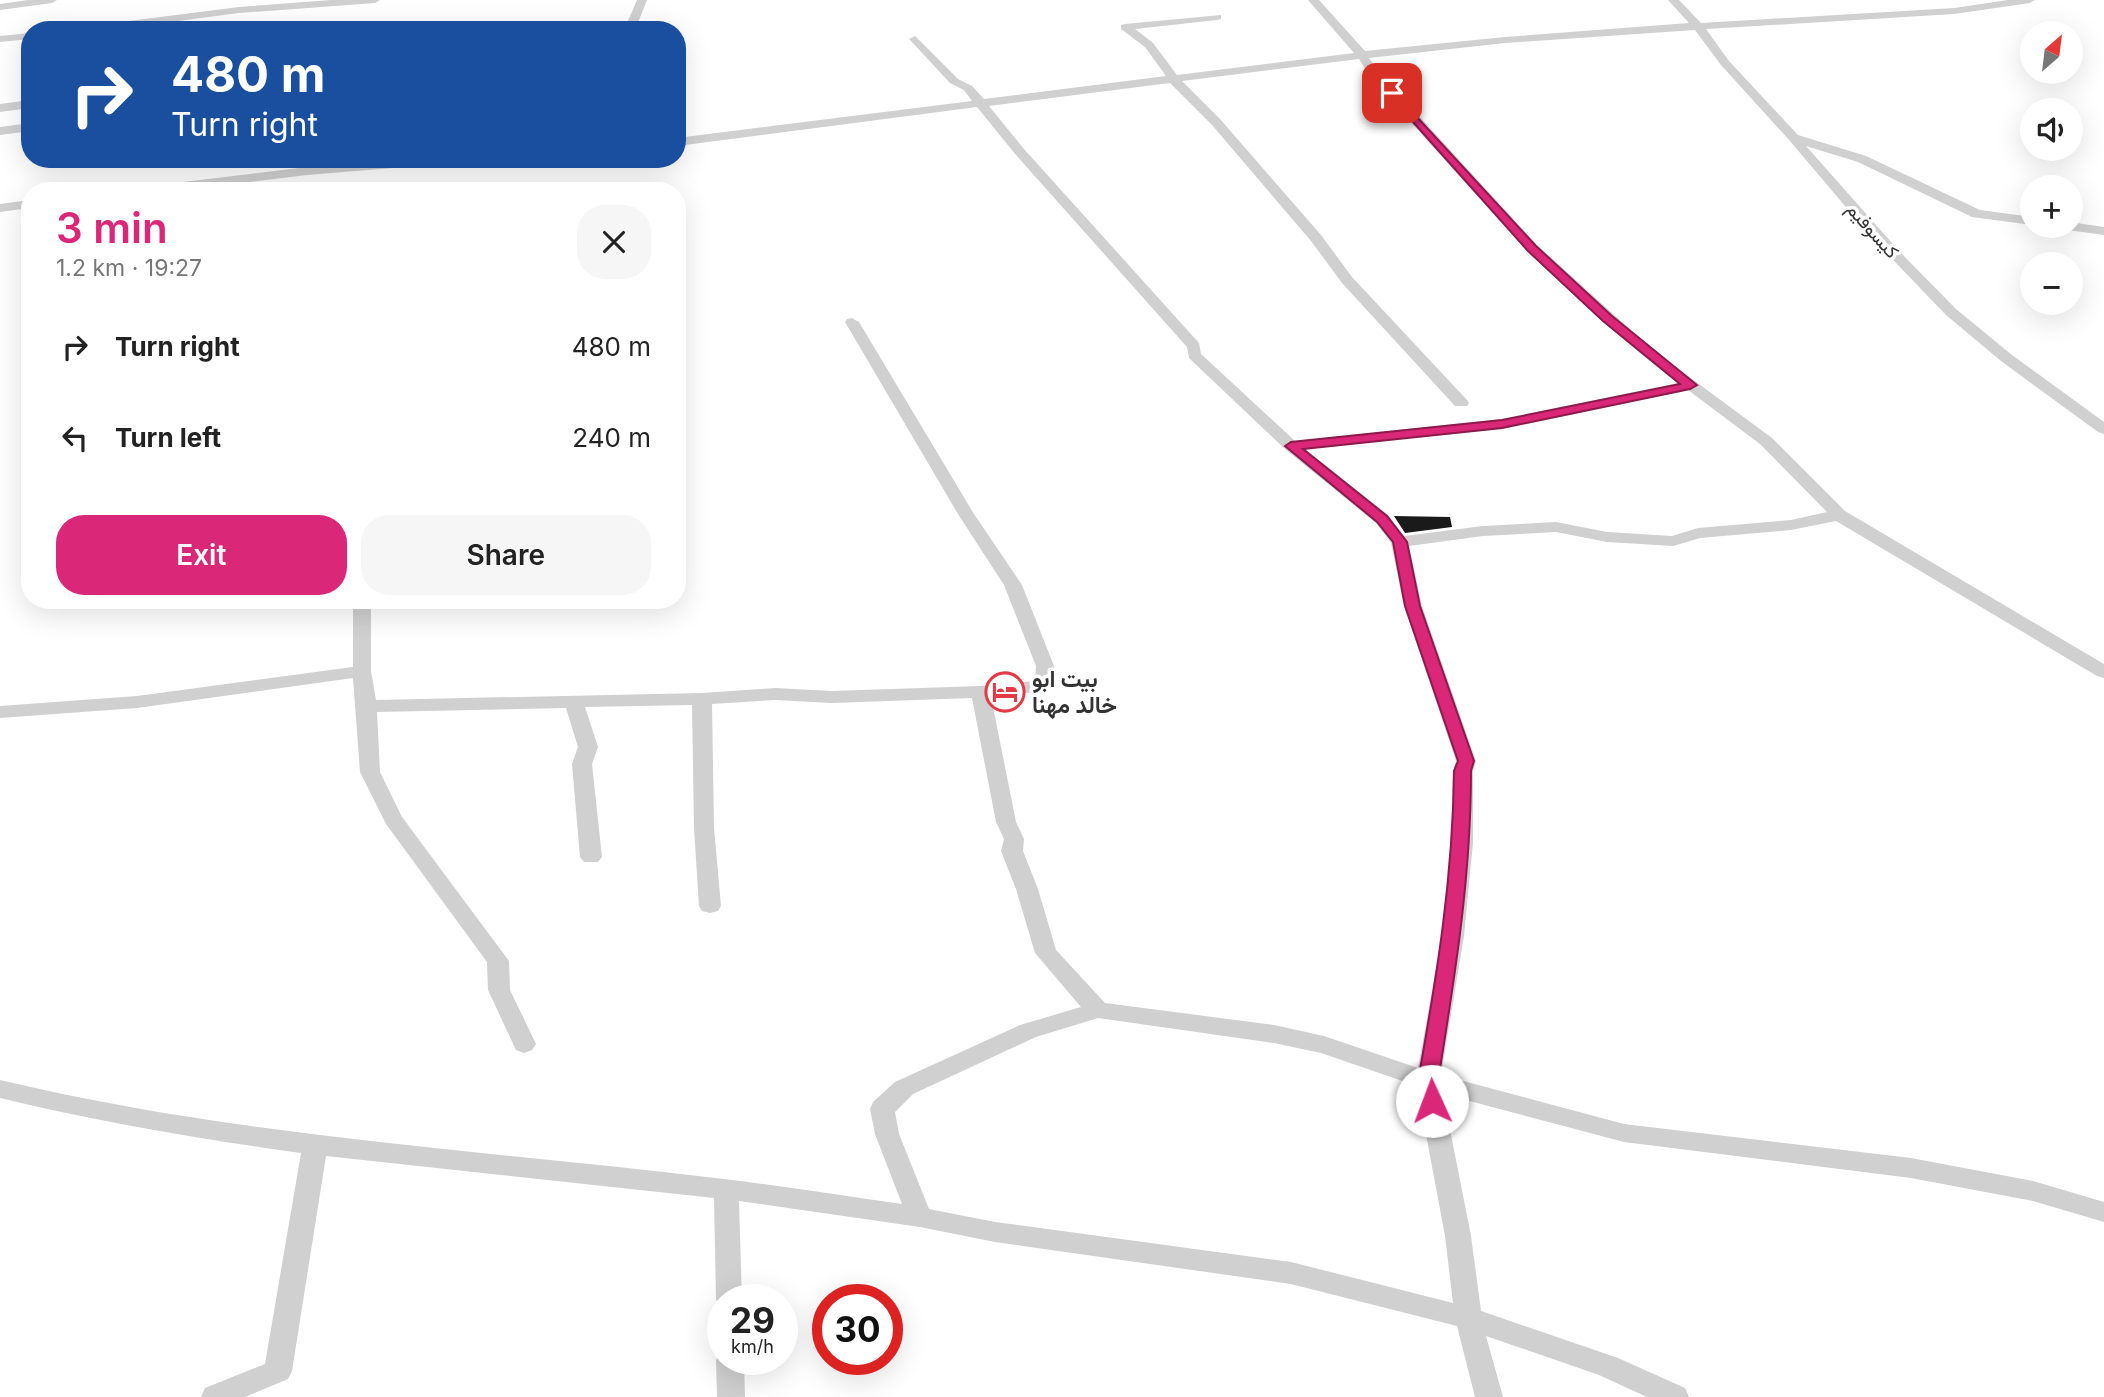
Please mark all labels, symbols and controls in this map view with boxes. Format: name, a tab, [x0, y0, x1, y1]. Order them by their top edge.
north arrow	[2020, 21, 2082, 84]
map controls	[2020, 21, 2083, 315]
text: 480 m	[171, 45, 325, 104]
icon: right	[56, 49, 147, 140]
pin	[1362, 63, 1422, 123]
icon: arrive	[1373, 74, 1411, 112]
button: sound	[2020, 98, 2083, 161]
text: Turn right	[171, 105, 318, 144]
button: +	[2020, 175, 2083, 238]
street label: كيسوفيم	[1841, 198, 1904, 264]
text: 3 min	[56, 202, 168, 253]
button: close	[577, 205, 651, 279]
button: −	[2020, 252, 2083, 315]
text: 1.2 km · 19:27	[56, 254, 202, 282]
icon: right	[56, 328, 94, 366]
text: Turn right	[115, 331, 240, 362]
text: 480 m	[572, 331, 651, 362]
icon: left	[56, 419, 94, 457]
text: Turn left	[115, 422, 221, 453]
text: 240 m	[572, 422, 651, 453]
button: Exit	[56, 515, 347, 595]
button: Share	[361, 515, 651, 595]
place label: بيت ابو خالد مهنا	[1032, 665, 1117, 720]
hotel icon: بيت ابو خالد مهنا	[984, 671, 1026, 713]
position arrow	[1395, 1064, 1469, 1138]
speed limit sign: 30	[812, 1284, 903, 1375]
text: 29	[730, 1299, 775, 1341]
text: km/h	[731, 1336, 774, 1357]

